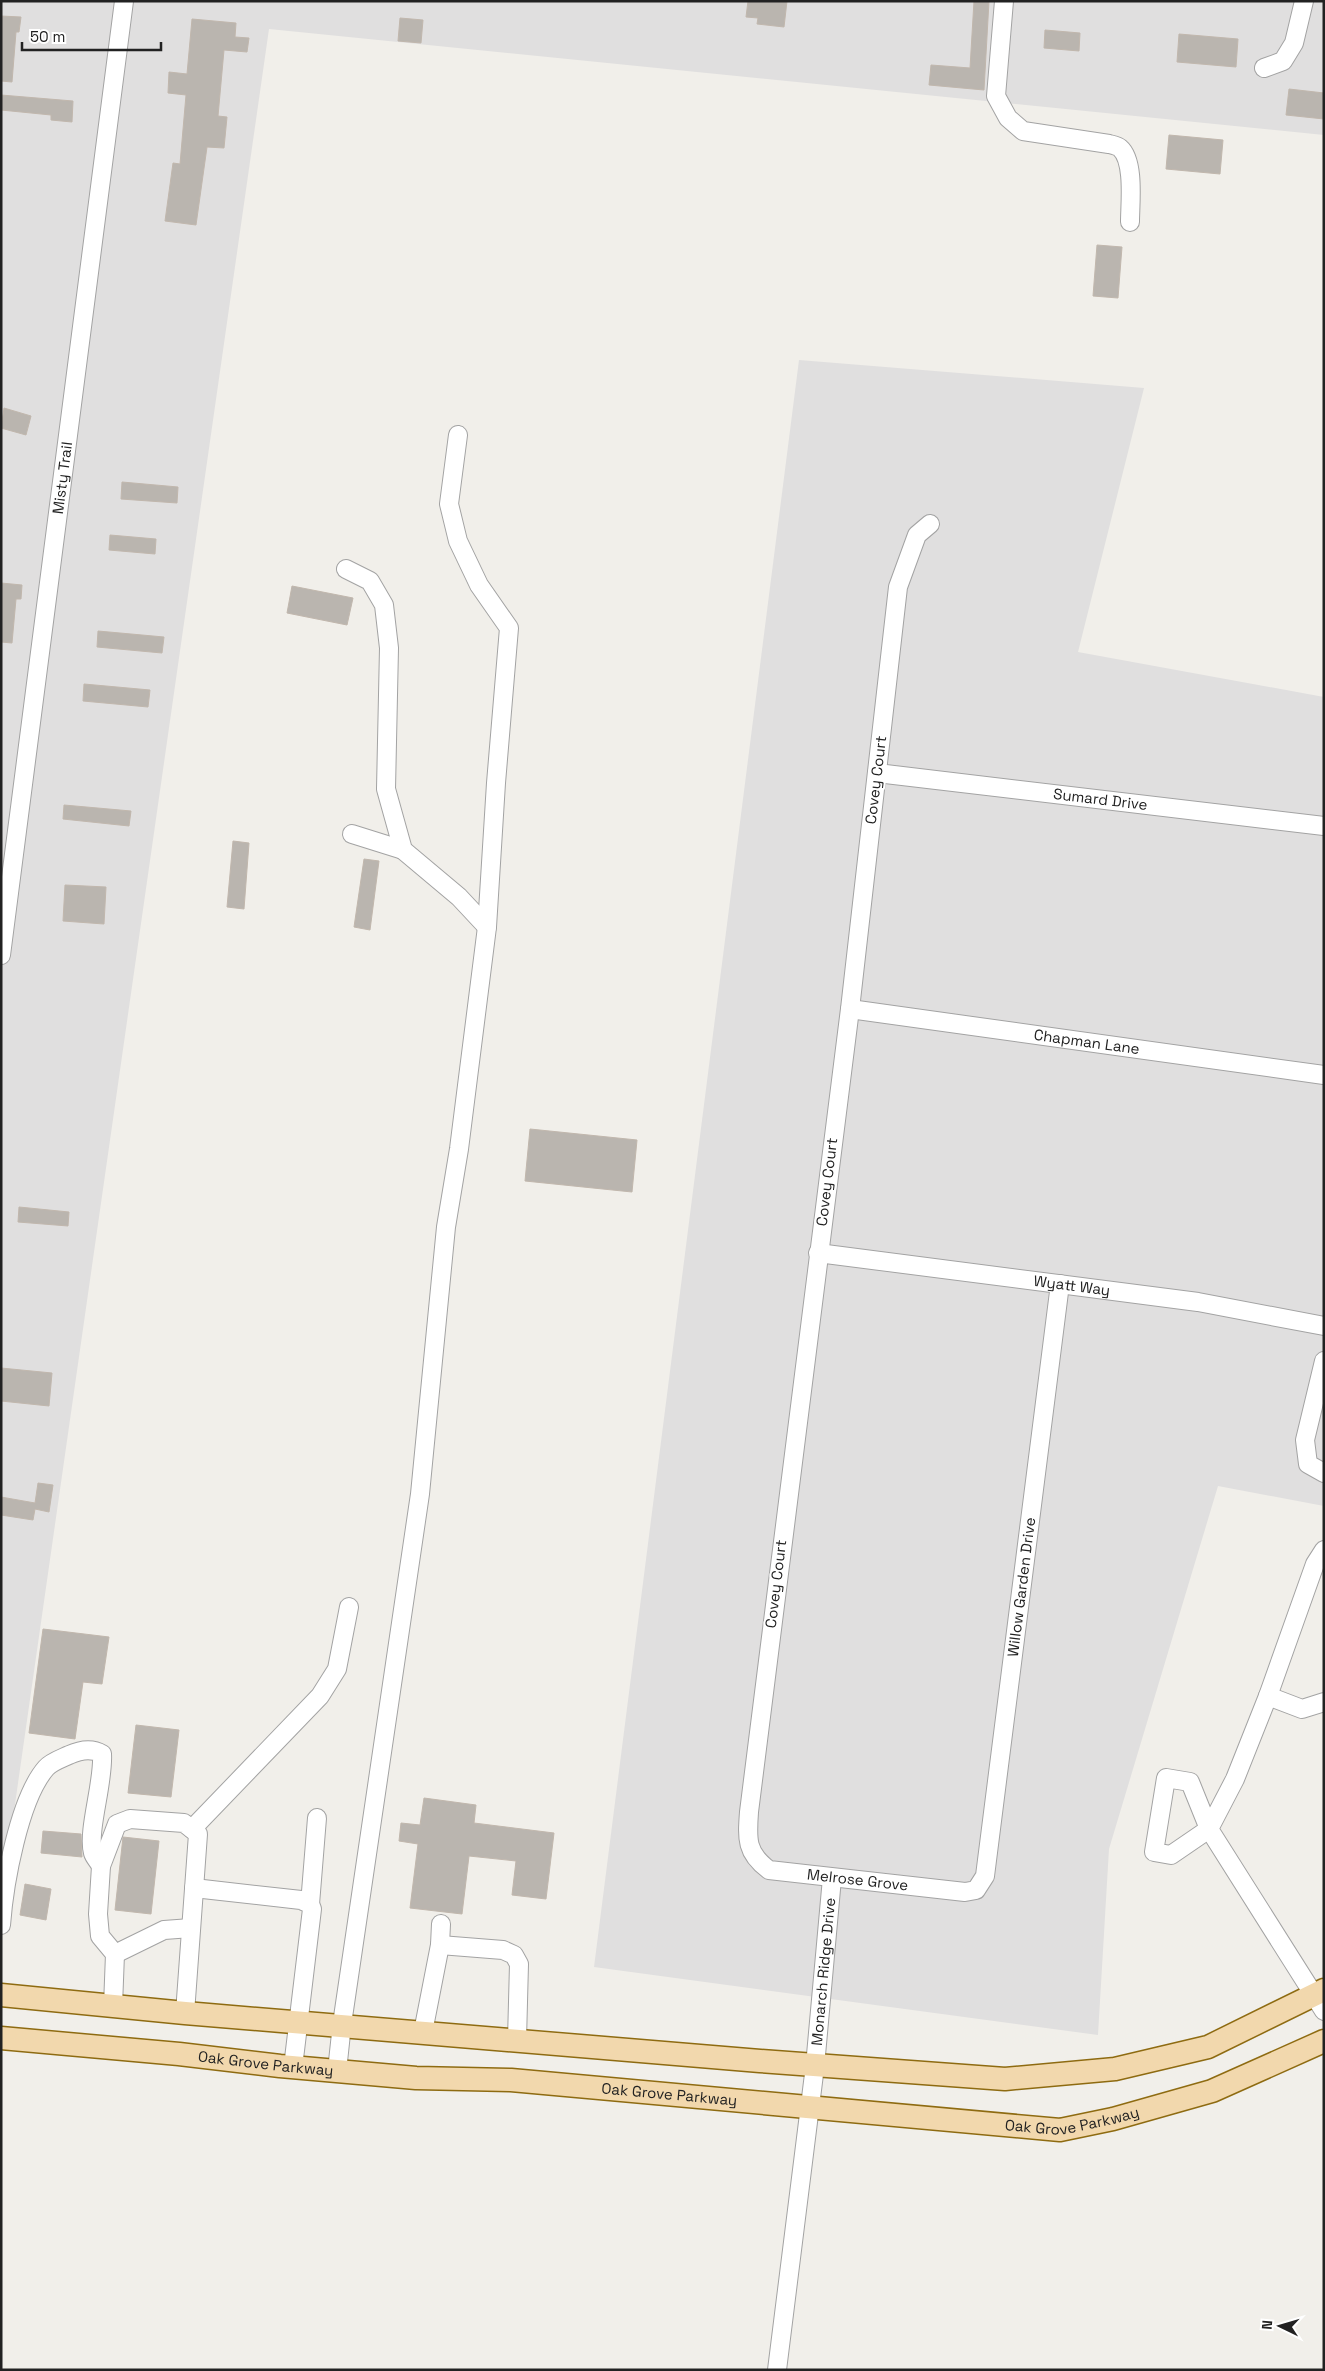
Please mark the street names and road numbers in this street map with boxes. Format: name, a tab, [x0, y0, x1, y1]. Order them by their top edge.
street label: Misty Trail	[48, 440, 76, 515]
street label: Covey Court	[861, 735, 890, 825]
street label: Sumard Drive	[1052, 784, 1149, 814]
street label: Chapman Lane	[1033, 1025, 1141, 1058]
street label: Covey Court	[812, 1137, 841, 1227]
street label: Wyatt Way	[1033, 1271, 1111, 1300]
street label: Willow Garden Drive	[1003, 1516, 1039, 1658]
street label: Covey Court	[761, 1539, 790, 1629]
street label: Melrose Grove	[806, 1864, 909, 1895]
street label: Monarch Ridge Drive	[807, 1897, 839, 2047]
street label: Oak Grove Parkway	[197, 2046, 334, 2080]
street label: Oak Grove Parkway	[601, 2078, 738, 2110]
street label: Oak Grove Parkway	[1004, 2102, 1141, 2139]

